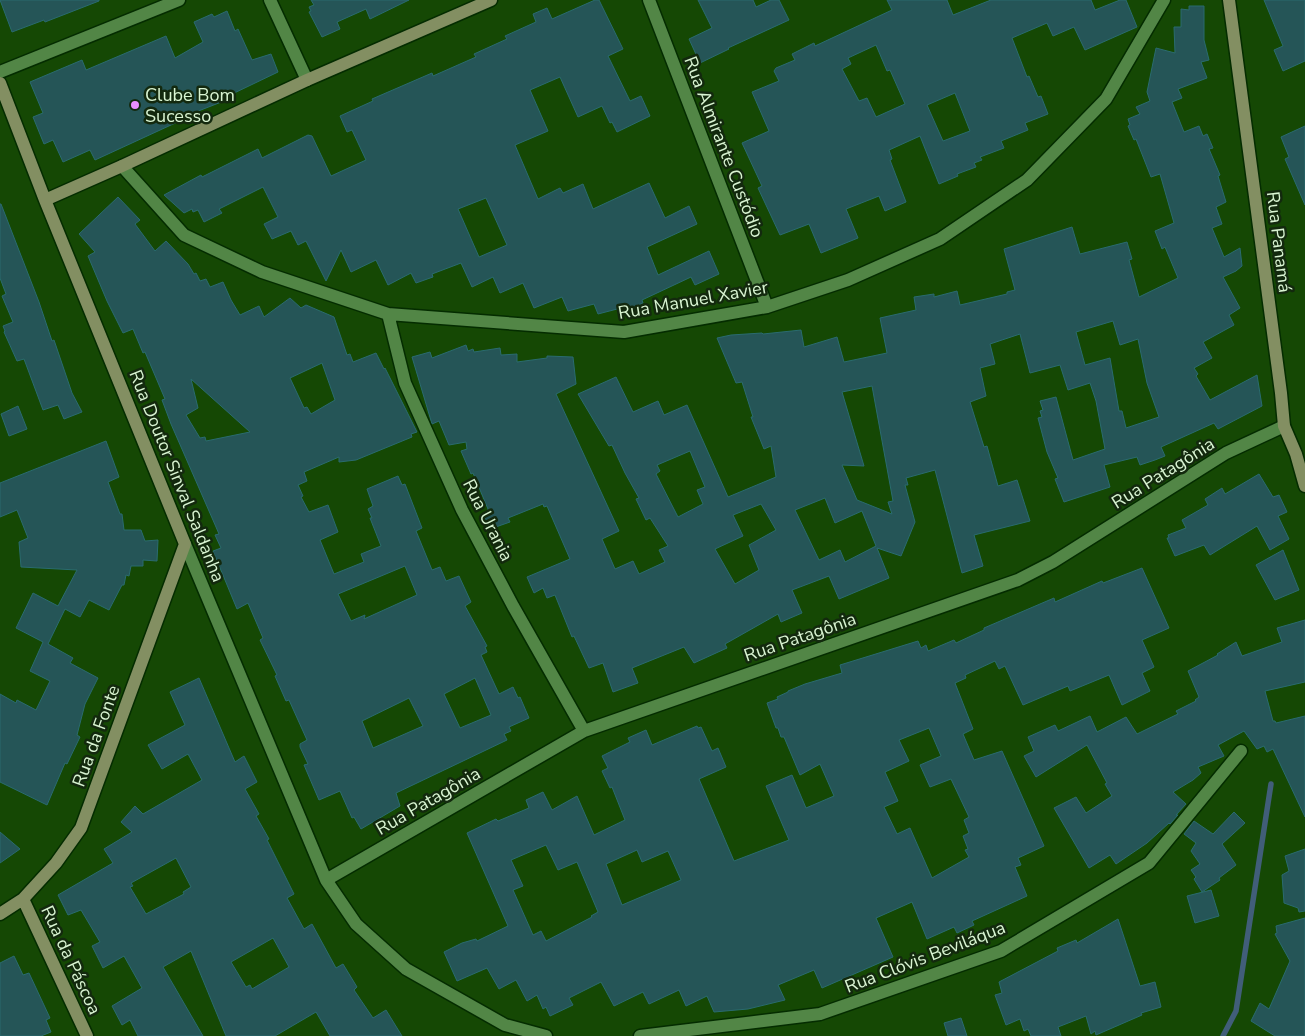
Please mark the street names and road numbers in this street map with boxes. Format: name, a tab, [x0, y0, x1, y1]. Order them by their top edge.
street label: Rua Almirante Custódio	[678, 53, 770, 241]
street label: Rua Panamá	[1261, 190, 1297, 294]
street label: Rua Manuel Xavier	[616, 275, 770, 325]
street label: Rua Doutor Sinval Saldanha	[123, 366, 231, 586]
street label: Rua Patagônia	[1107, 432, 1219, 514]
street label: Rua Urania	[457, 475, 519, 565]
street label: Rua Patagônia	[741, 607, 859, 667]
street label: Rua da Fonte	[67, 682, 125, 790]
street label: Rua Patagônia	[371, 761, 485, 841]
street label: Rua da Páscoa	[35, 902, 107, 1018]
street label: Rua Clóvis Beviláqua	[841, 915, 1009, 999]

